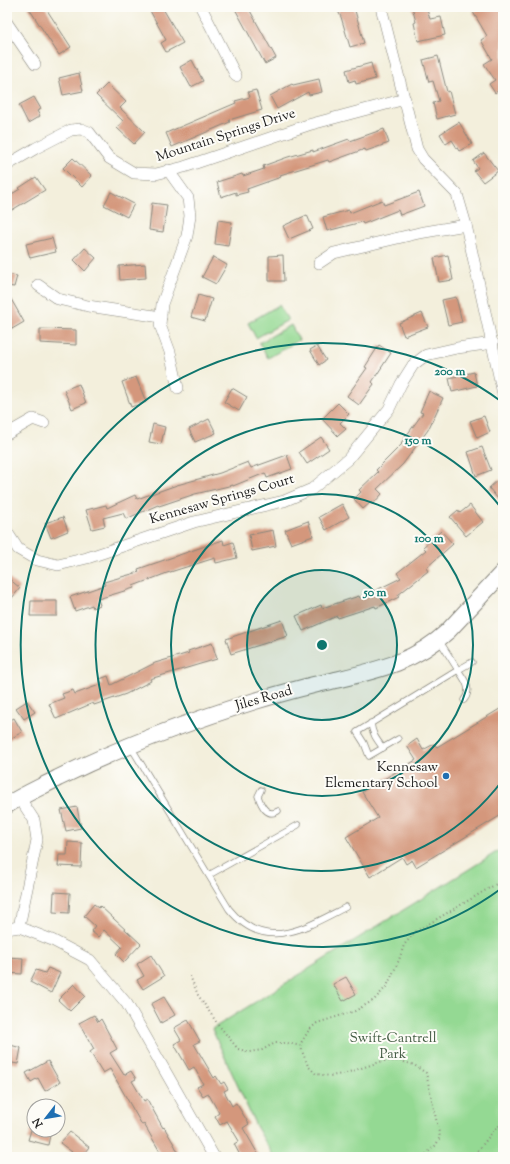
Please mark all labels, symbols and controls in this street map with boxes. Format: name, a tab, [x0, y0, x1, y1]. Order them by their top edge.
street label: Mountain Springs Drive	[154, 104, 298, 168]
text: 200 m	[435, 363, 465, 381]
text: 150 m	[403, 432, 432, 450]
street label: Kennesaw Springs Court	[147, 470, 297, 530]
text: 100 m	[413, 530, 444, 548]
text: 50 m	[363, 584, 387, 602]
centre of rings	[315, 638, 329, 652]
street label: Jiles Road	[232, 681, 295, 717]
place label: Kennesaw Elementary School	[325, 758, 439, 794]
marker: Kennesaw Elementary School	[441, 771, 451, 781]
park label: Swift-Cantrell Park	[349, 1029, 437, 1065]
north arrow	[26, 1098, 66, 1138]
text: N	[29, 1115, 48, 1131]

